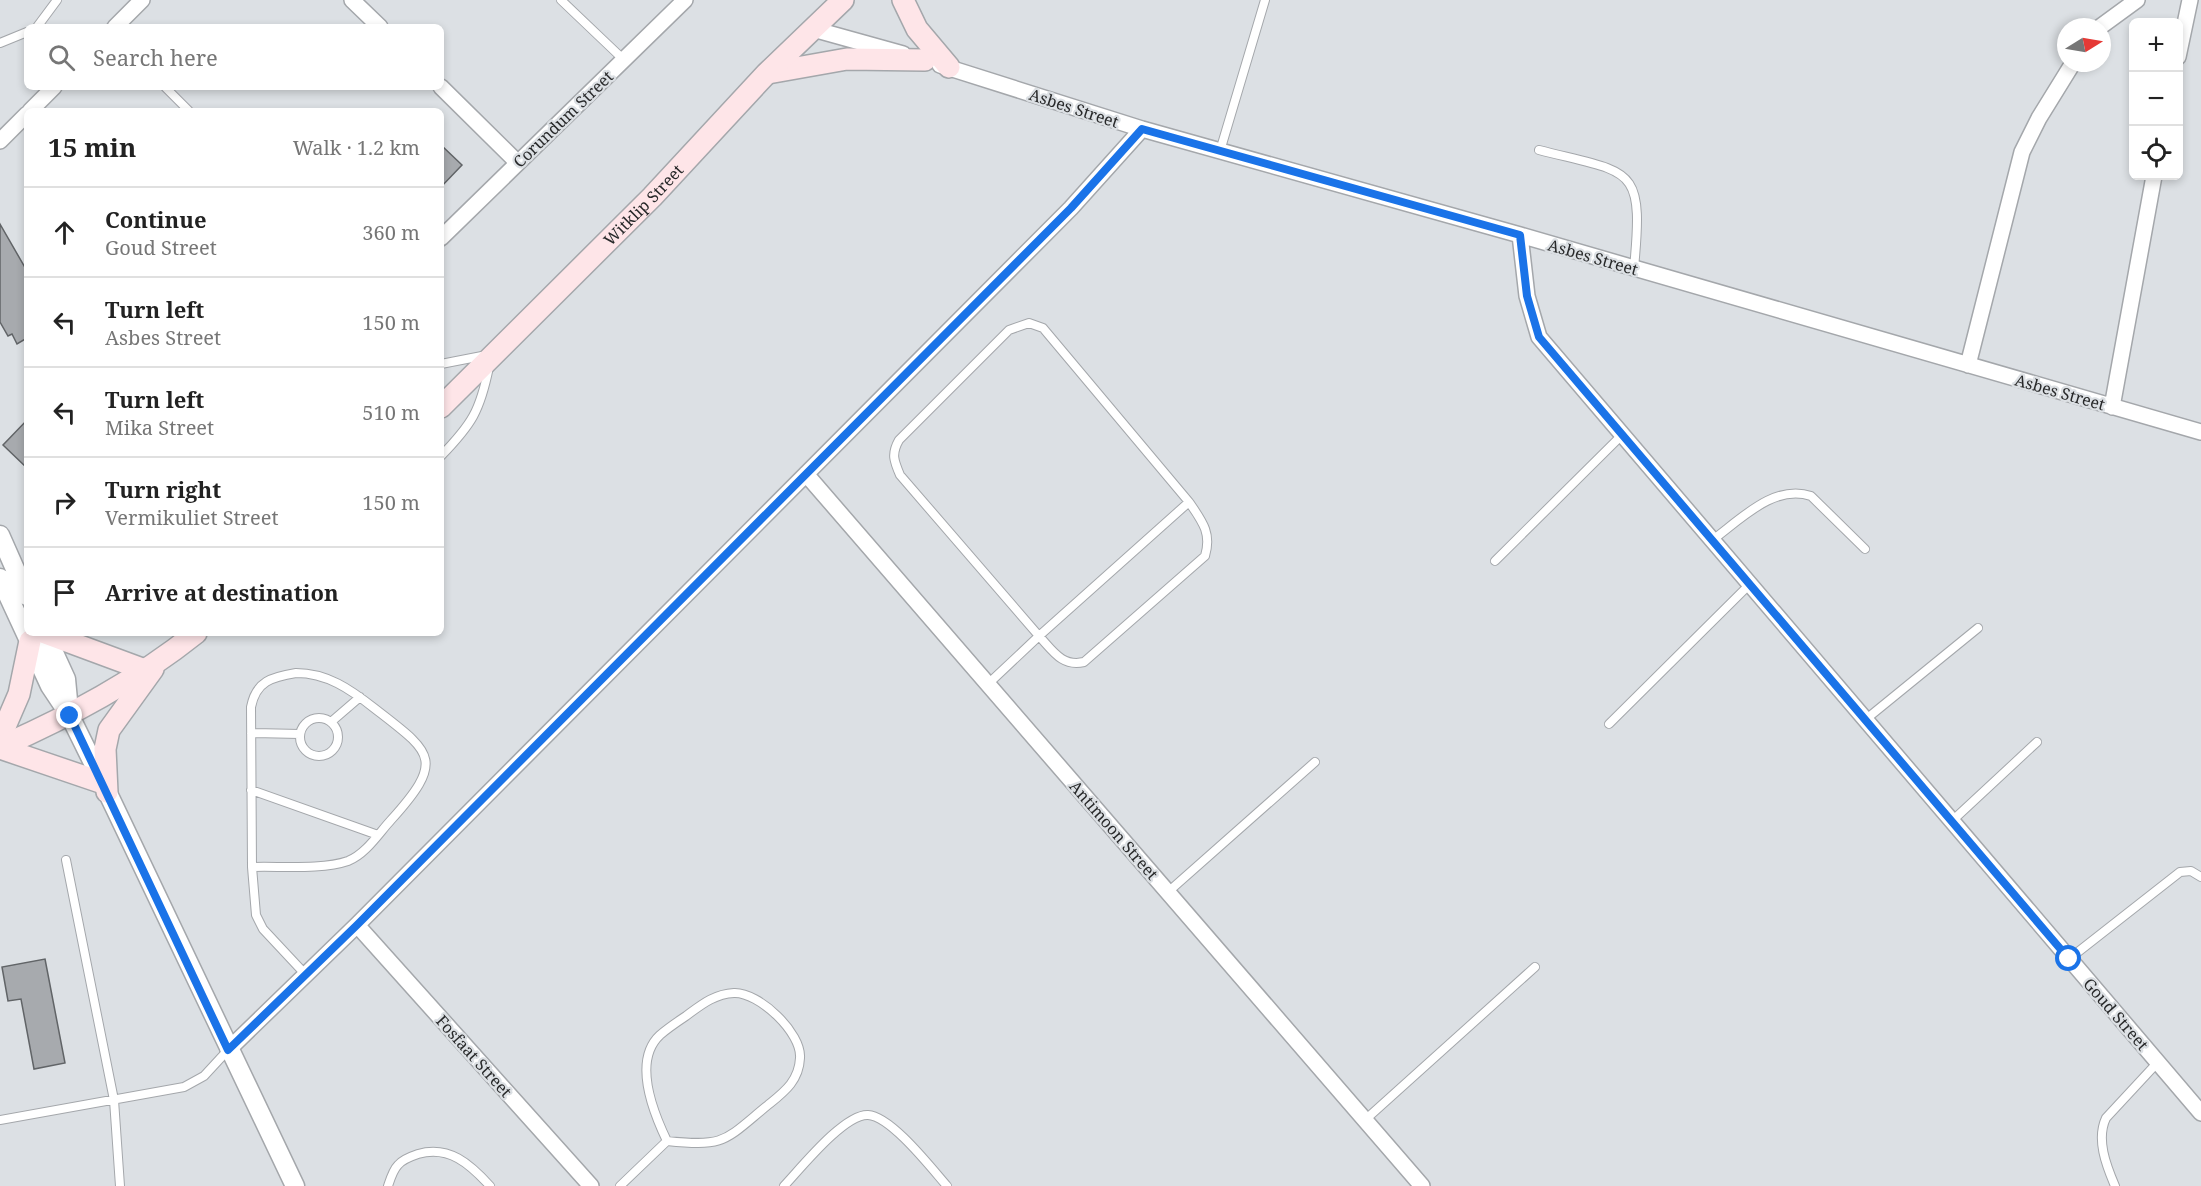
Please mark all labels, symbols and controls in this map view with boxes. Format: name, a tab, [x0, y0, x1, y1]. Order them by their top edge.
north arrow	[2057, 18, 2111, 72]
map controls	[2129, 18, 2183, 180]
button: +	[2129, 18, 2183, 72]
search box	[24, 24, 444, 90]
icon: search	[45, 41, 78, 74]
text: Search here	[93, 42, 218, 72]
street label: Corundum Street	[508, 65, 618, 172]
button: −	[2129, 72, 2183, 126]
street label: Asbes Street	[1026, 83, 1122, 133]
button: locate	[2129, 126, 2183, 180]
text: 15 min	[48, 129, 136, 165]
text: Walk · 1.2 km	[293, 134, 420, 161]
street label: Witklip Street	[599, 159, 688, 250]
text: Continue	[105, 204, 207, 234]
icon: ahead	[48, 216, 81, 249]
text: 360 m	[362, 219, 420, 246]
text: Goud Street	[105, 234, 217, 261]
street label: Asbes Street	[1545, 234, 1641, 280]
text: Turn left	[105, 294, 204, 324]
icon: left	[48, 306, 81, 339]
text: 150 m	[362, 309, 420, 336]
text: Asbes Street	[105, 324, 221, 351]
street label: Asbes Street	[2012, 369, 2108, 415]
text: Turn left	[105, 384, 204, 414]
icon: left	[48, 396, 81, 429]
text: 510 m	[362, 399, 420, 426]
text: Mika Street	[105, 414, 214, 441]
text: Turn right	[105, 474, 221, 504]
icon: right	[48, 486, 81, 519]
text: 150 m	[362, 489, 420, 516]
text: Vermikuliet Street	[105, 504, 278, 531]
icon: arrive	[48, 576, 81, 609]
text: Arrive at destination	[105, 577, 339, 607]
route end	[56, 702, 82, 728]
street label: Antimoon Street	[1065, 776, 1164, 885]
route start	[2055, 945, 2081, 971]
street label: Goud Street	[2078, 973, 2154, 1055]
street label: Fosfaat Street	[431, 1010, 517, 1102]

